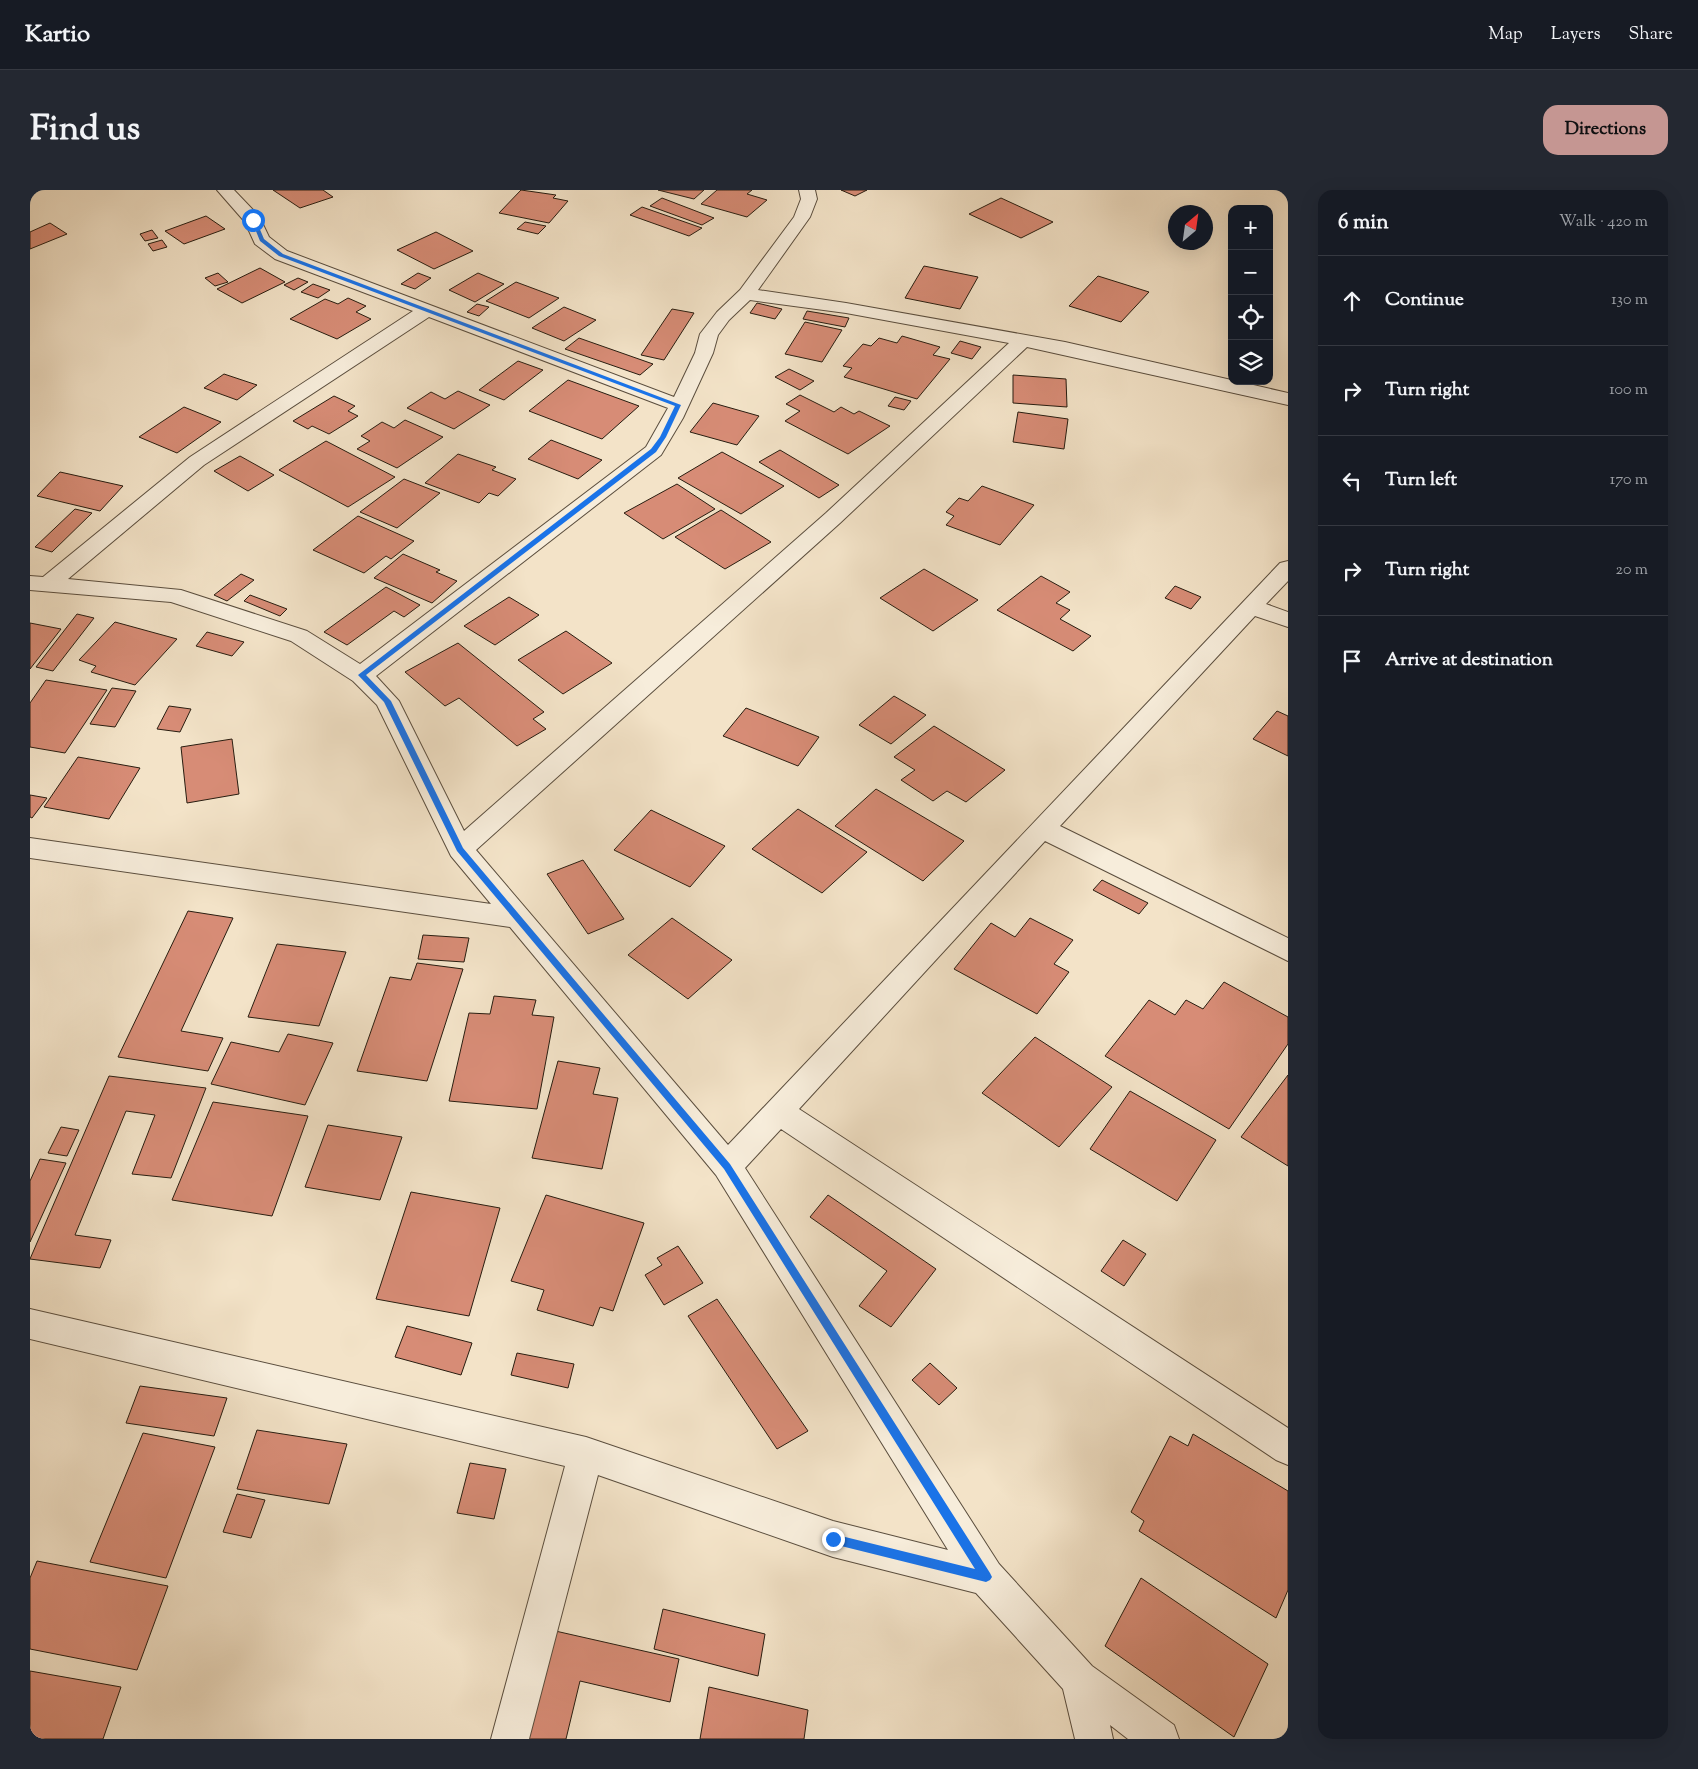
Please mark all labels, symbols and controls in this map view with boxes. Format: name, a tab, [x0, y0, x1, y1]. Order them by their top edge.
text: Kartio	[25, 18, 90, 52]
text: Map	[1488, 22, 1523, 48]
text: Layers	[1551, 22, 1601, 48]
text: Share	[1629, 22, 1673, 48]
text: Find us	[30, 105, 140, 156]
button: Directions	[1543, 105, 1668, 155]
north arrow	[1168, 205, 1213, 250]
map controls	[1228, 205, 1273, 385]
button: +	[1228, 205, 1273, 250]
text: 6 min	[1338, 208, 1389, 238]
route start	[242, 209, 265, 232]
text: Walk · 420 m	[1559, 211, 1648, 234]
button: −	[1228, 250, 1273, 295]
icon: ahead	[1338, 287, 1366, 315]
text: Continue	[1385, 287, 1464, 314]
text: 130 m	[1611, 289, 1648, 312]
button: locate	[1228, 295, 1273, 340]
button: layers	[1228, 340, 1273, 385]
icon: right	[1338, 377, 1366, 405]
text: Turn right	[1385, 377, 1469, 404]
text: 100 m	[1609, 379, 1648, 402]
icon: left	[1338, 467, 1366, 495]
text: Turn left	[1385, 467, 1457, 494]
text: 170 m	[1610, 469, 1648, 492]
icon: right	[1338, 557, 1366, 585]
text: Turn right	[1385, 557, 1469, 584]
text: 20 m	[1615, 559, 1648, 582]
icon: arrive	[1338, 647, 1366, 675]
text: Arrive at destination	[1385, 647, 1553, 674]
route end	[822, 1528, 845, 1551]

